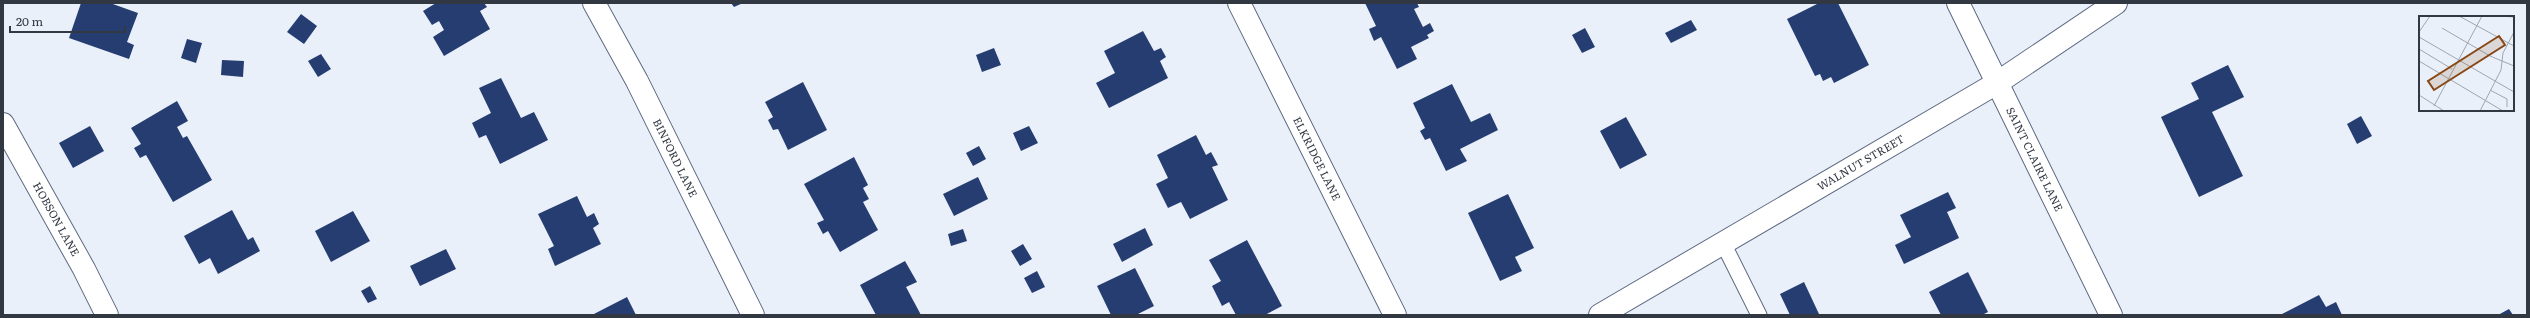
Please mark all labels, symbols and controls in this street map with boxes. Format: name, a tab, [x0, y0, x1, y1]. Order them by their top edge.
scale bar	[10, 8, 125, 34]
text: 20 m	[16, 12, 43, 30]
inset map	[2419, 16, 2514, 111]
street label: SAINT CLAIRE LANE	[2003, 104, 2068, 214]
street label: ELKRIDGE LANE	[1290, 113, 1345, 203]
street label: BINFORD LANE	[650, 116, 702, 200]
street label: WALNUT STREET	[1814, 130, 1907, 194]
street label: HOBSON LANE	[30, 179, 84, 259]

